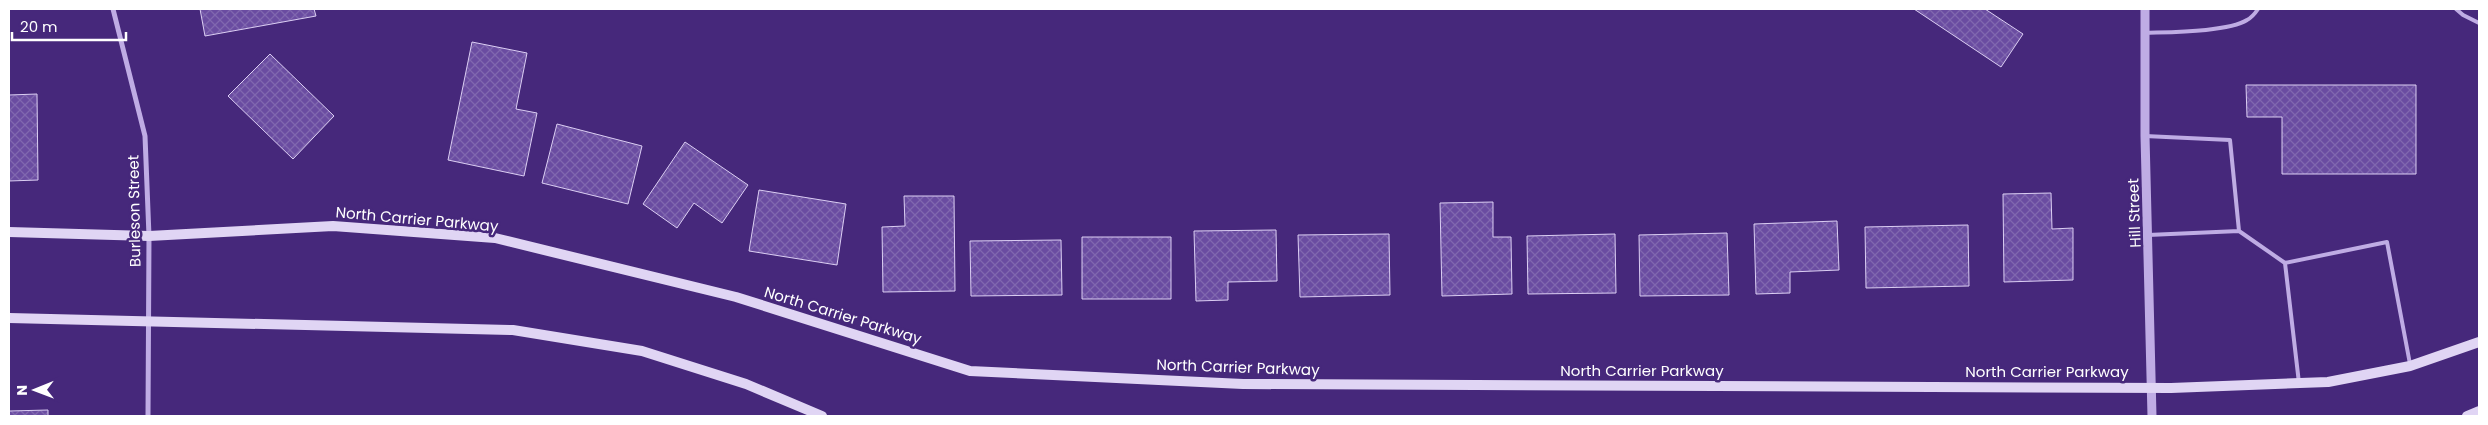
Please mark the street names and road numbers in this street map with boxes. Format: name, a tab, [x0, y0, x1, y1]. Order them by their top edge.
street label: Burleson Street	[123, 155, 145, 267]
street label: Hill Street	[2122, 178, 2146, 248]
street label: North Carrier Parkway	[335, 201, 500, 237]
street label: North Carrier Parkway	[762, 281, 925, 349]
street label: North Carrier Parkway	[1156, 354, 1321, 380]
street label: North Carrier Parkway	[1560, 360, 1724, 381]
street label: North Carrier Parkway	[1965, 361, 2129, 382]

